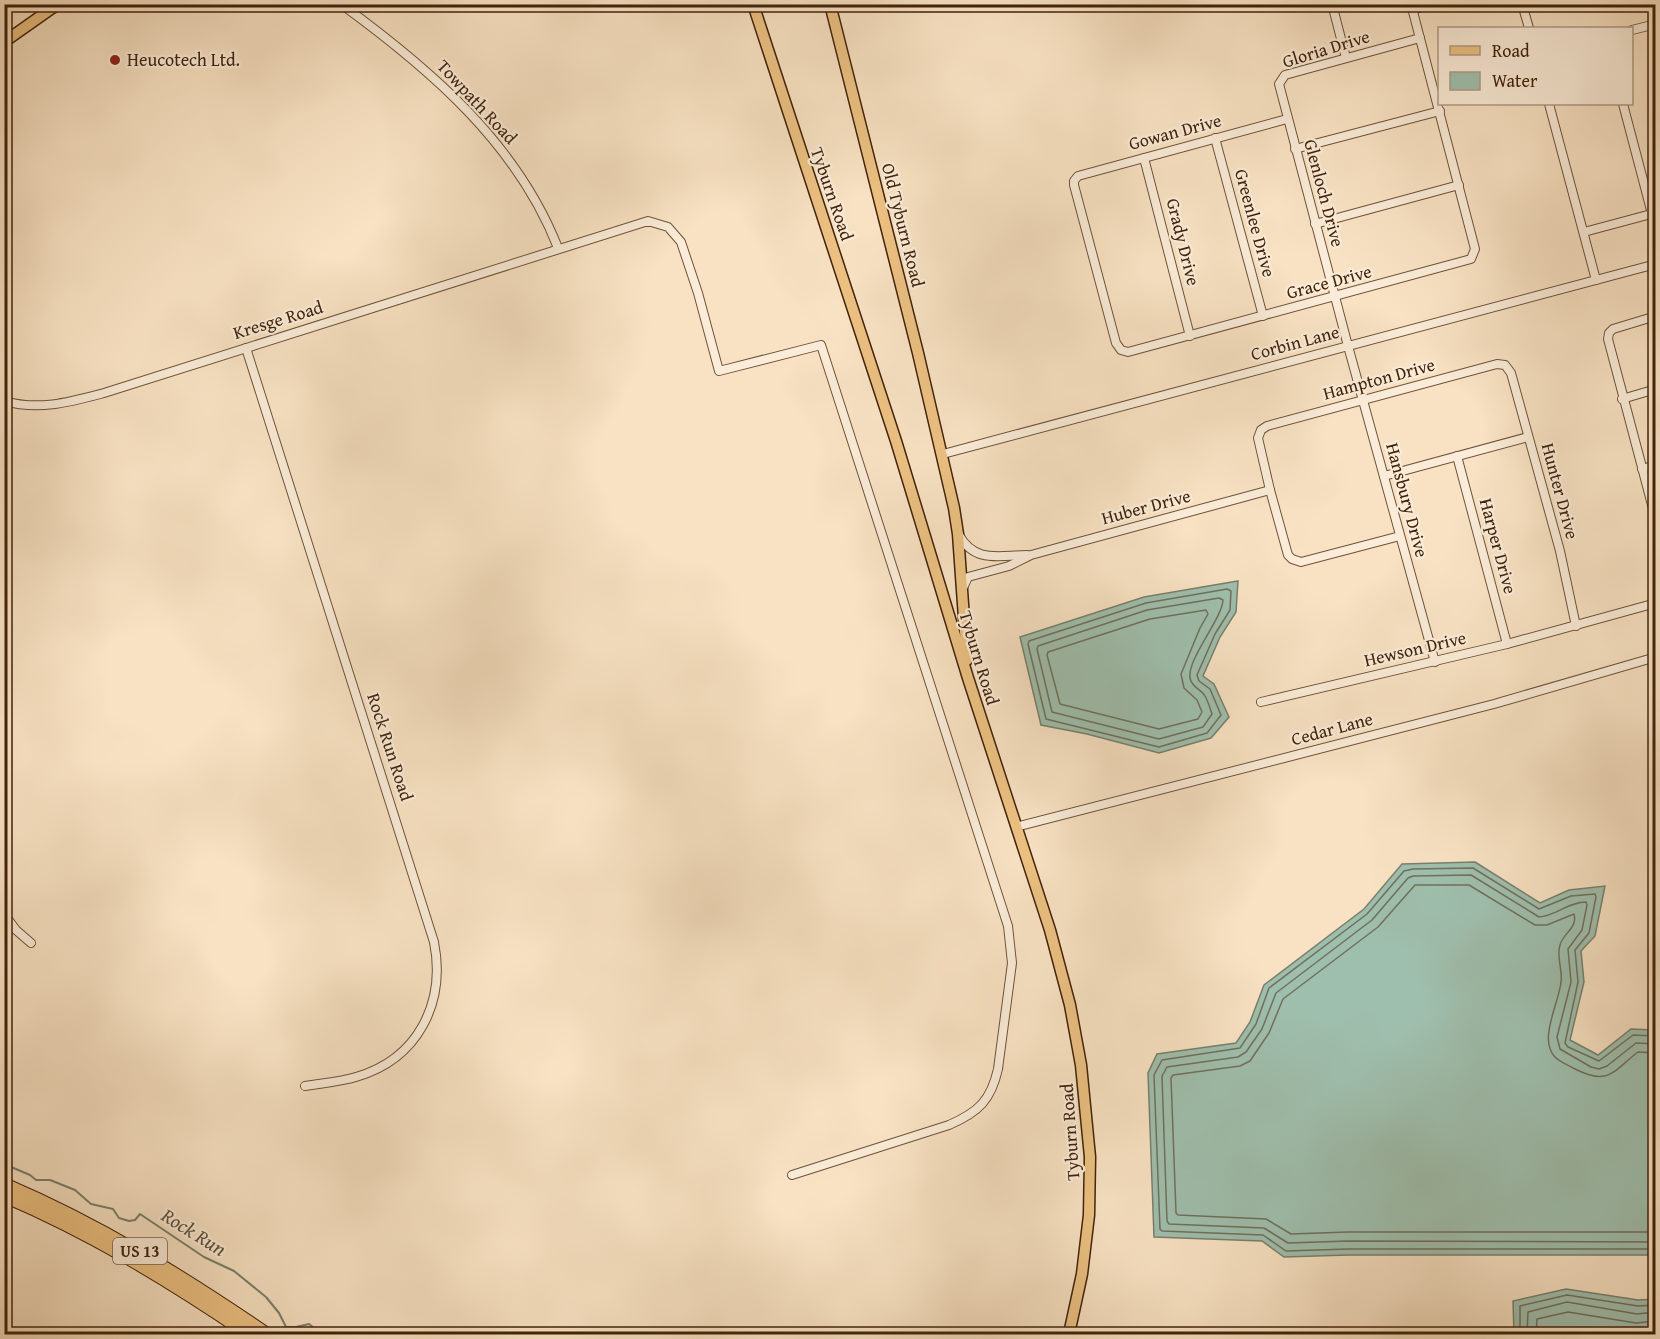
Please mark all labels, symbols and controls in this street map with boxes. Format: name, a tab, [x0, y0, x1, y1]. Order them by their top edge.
street label: Gloria Drive	[1279, 22, 1373, 75]
legend	[1438, 27, 1633, 105]
text: Road	[1492, 37, 1530, 64]
place label: Heucotech Ltd.	[127, 46, 240, 73]
marker: Heucotech Ltd.	[108, 53, 122, 67]
street label: Towpath Road	[431, 53, 524, 150]
text: Water	[1492, 67, 1538, 94]
street label: Gowan Drive	[1125, 106, 1224, 157]
street label: Glenloch Drive	[1297, 136, 1352, 250]
street label: Tyburn Road	[804, 143, 861, 245]
street label: Old Tyburn Road	[875, 160, 932, 290]
street label: Greenlee Drive	[1228, 166, 1283, 280]
street label: Grady Drive	[1160, 195, 1207, 288]
street label: Grace Drive	[1283, 257, 1374, 306]
street label: Kresge Road	[230, 293, 326, 346]
street label: Corbin Lane	[1248, 318, 1342, 367]
street label: Hampton Drive	[1320, 351, 1438, 406]
street label: Hansbury Drive	[1379, 440, 1436, 560]
street label: Hunter Drive	[1535, 440, 1586, 542]
street label: Huber Drive	[1098, 482, 1193, 531]
street label: Harper Drive	[1473, 495, 1524, 597]
street label: Tyburn Road	[952, 607, 1007, 709]
street label: Hewson Drive	[1361, 624, 1469, 673]
street label: Rock Run Road	[360, 689, 421, 805]
street label: Cedar Lane	[1288, 705, 1376, 752]
street label: Tyburn Road	[1053, 1082, 1086, 1181]
water label: Rock Run	[156, 1200, 232, 1263]
road number: US 13	[113, 1238, 167, 1264]

